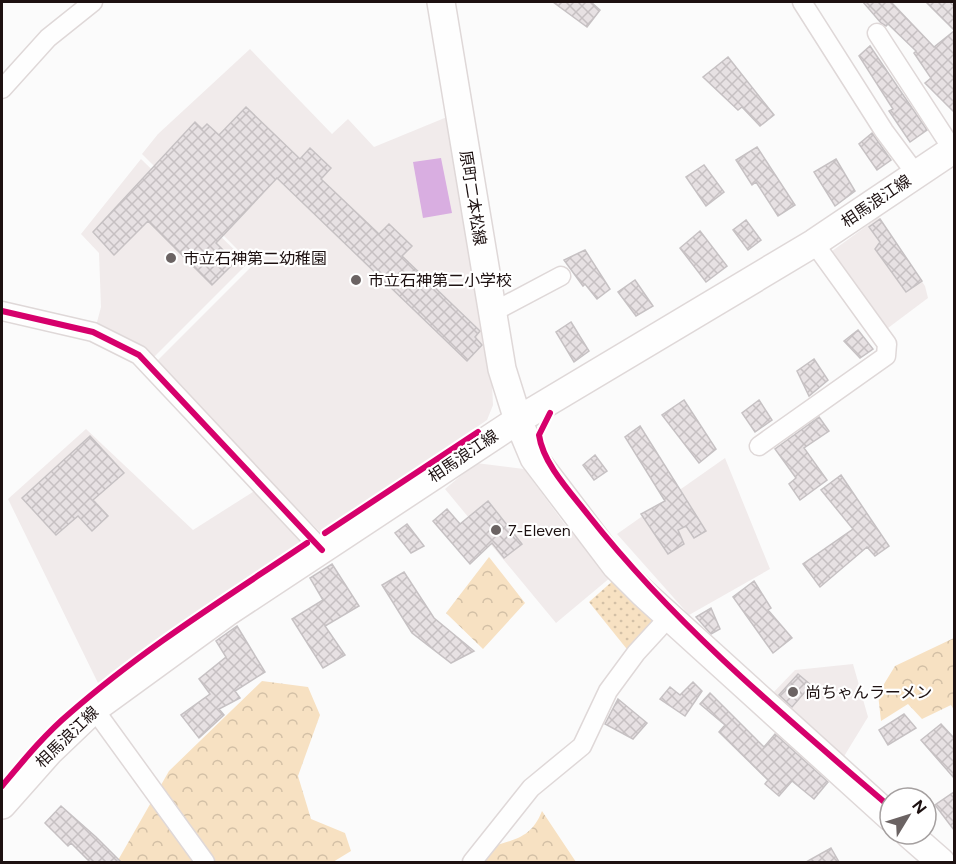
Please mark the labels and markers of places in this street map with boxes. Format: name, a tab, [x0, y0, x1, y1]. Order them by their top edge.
place label: 市立石神第二幼稚園	[183, 249, 327, 268]
marker: 市立石神第二幼稚園	[164, 251, 178, 265]
place label: 市立石神第二小学校	[368, 271, 512, 290]
marker: 市立石神第二小学校	[349, 273, 363, 287]
place label: 7-Eleven	[508, 521, 571, 540]
marker: 7-Eleven	[489, 523, 503, 537]
place label: 尚ちゃんラーメン	[805, 683, 932, 702]
marker: 尚ちゃんラーメン	[786, 685, 800, 699]

